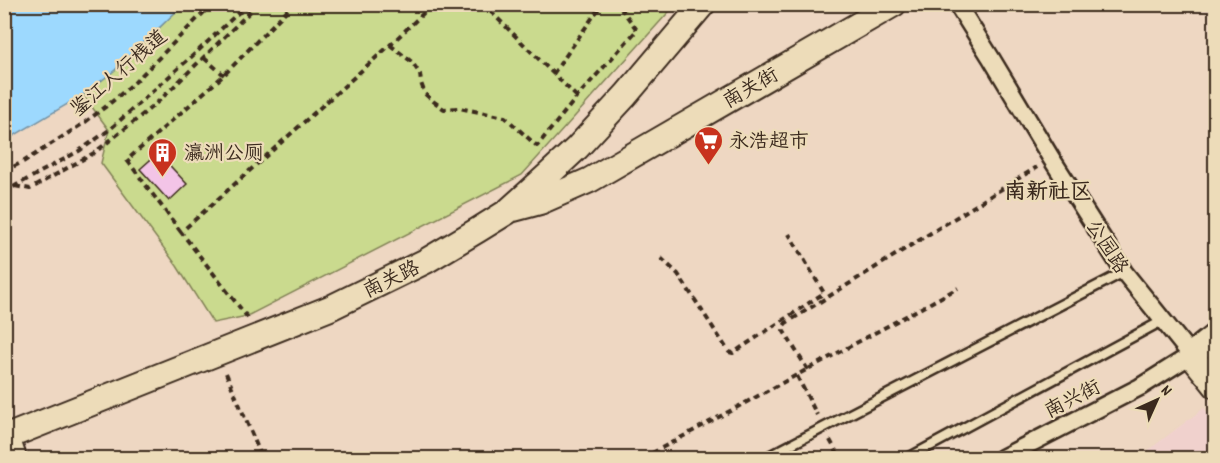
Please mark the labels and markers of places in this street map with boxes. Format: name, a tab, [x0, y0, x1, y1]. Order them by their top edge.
supermarket icon: 永浩超市	[692, 124, 724, 166]
place label: 永浩超市	[729, 129, 809, 157]
building icon: 瀛洲公厕	[147, 136, 179, 178]
place label: 瀛洲公厕	[184, 141, 264, 169]

